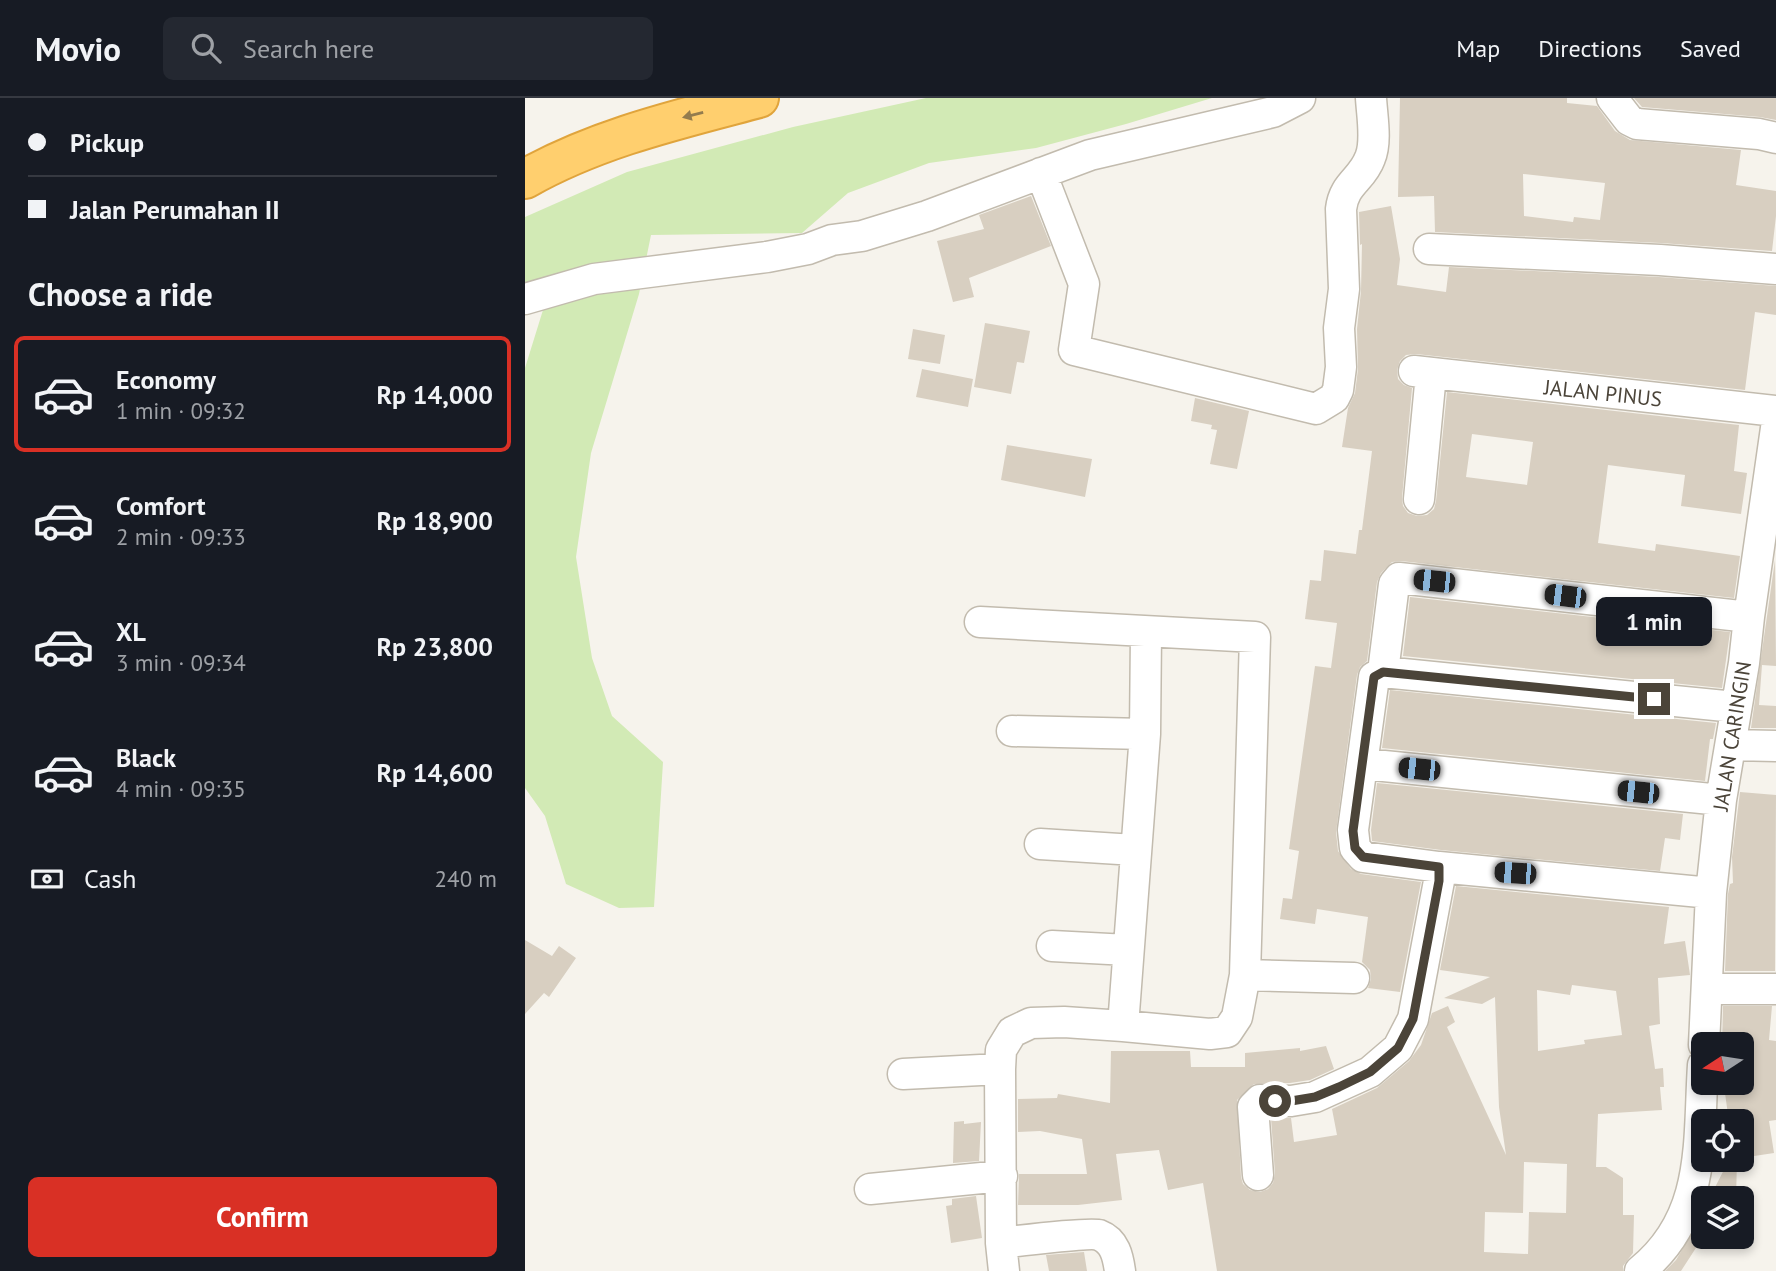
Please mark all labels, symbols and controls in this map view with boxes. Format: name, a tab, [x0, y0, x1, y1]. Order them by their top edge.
search box	[163, 17, 653, 80]
text: Movio	[35, 27, 121, 70]
icon: search	[187, 29, 225, 67]
text: Search here	[243, 32, 374, 65]
text: Map	[1456, 33, 1500, 64]
text: Directions	[1538, 33, 1642, 64]
text: Saved	[1680, 33, 1741, 64]
one-way arrow	[682, 110, 704, 121]
text: Pickup	[70, 126, 144, 159]
text: Jalan Perumahan II	[70, 193, 280, 226]
text: Choose a ride	[28, 273, 213, 315]
icon: car	[32, 363, 95, 426]
text: Economy	[116, 363, 216, 396]
street label: JALAN PINUS	[1542, 373, 1663, 413]
text: Rp 14,000	[376, 378, 493, 411]
text: 1 min · 09:32	[116, 396, 246, 425]
icon: car	[32, 489, 95, 552]
text: Comfort	[116, 489, 206, 522]
text: Rp 18,900	[376, 504, 493, 537]
text: 2 min · 09:33	[116, 522, 246, 551]
car	[1413, 568, 1456, 594]
car	[1543, 583, 1588, 609]
callout: 1 min	[1596, 598, 1712, 646]
text: 1 min	[1626, 607, 1682, 636]
icon: car	[32, 615, 95, 678]
text: XL	[116, 615, 146, 648]
text: Rp 23,800	[376, 630, 493, 663]
text: 3 min · 09:34	[116, 648, 246, 677]
street label: JALAN CARINGIN	[1707, 659, 1757, 814]
route end	[1638, 683, 1670, 715]
icon: car	[32, 741, 95, 804]
text: Black	[116, 741, 176, 774]
text: Rp 14,600	[376, 756, 493, 789]
car	[1398, 756, 1441, 782]
text: 4 min · 09:35	[116, 774, 246, 803]
car	[1617, 779, 1660, 805]
icon: cash	[28, 860, 66, 898]
car	[1494, 861, 1537, 885]
text: Cash	[84, 862, 136, 895]
text: 240 m	[435, 864, 497, 893]
north arrow	[1691, 1032, 1753, 1096]
map controls	[1691, 1032, 1754, 1249]
route start	[1259, 1085, 1291, 1117]
button: locate	[1691, 1109, 1754, 1172]
button: Confirm	[28, 1177, 497, 1257]
button: layers	[1691, 1186, 1754, 1249]

